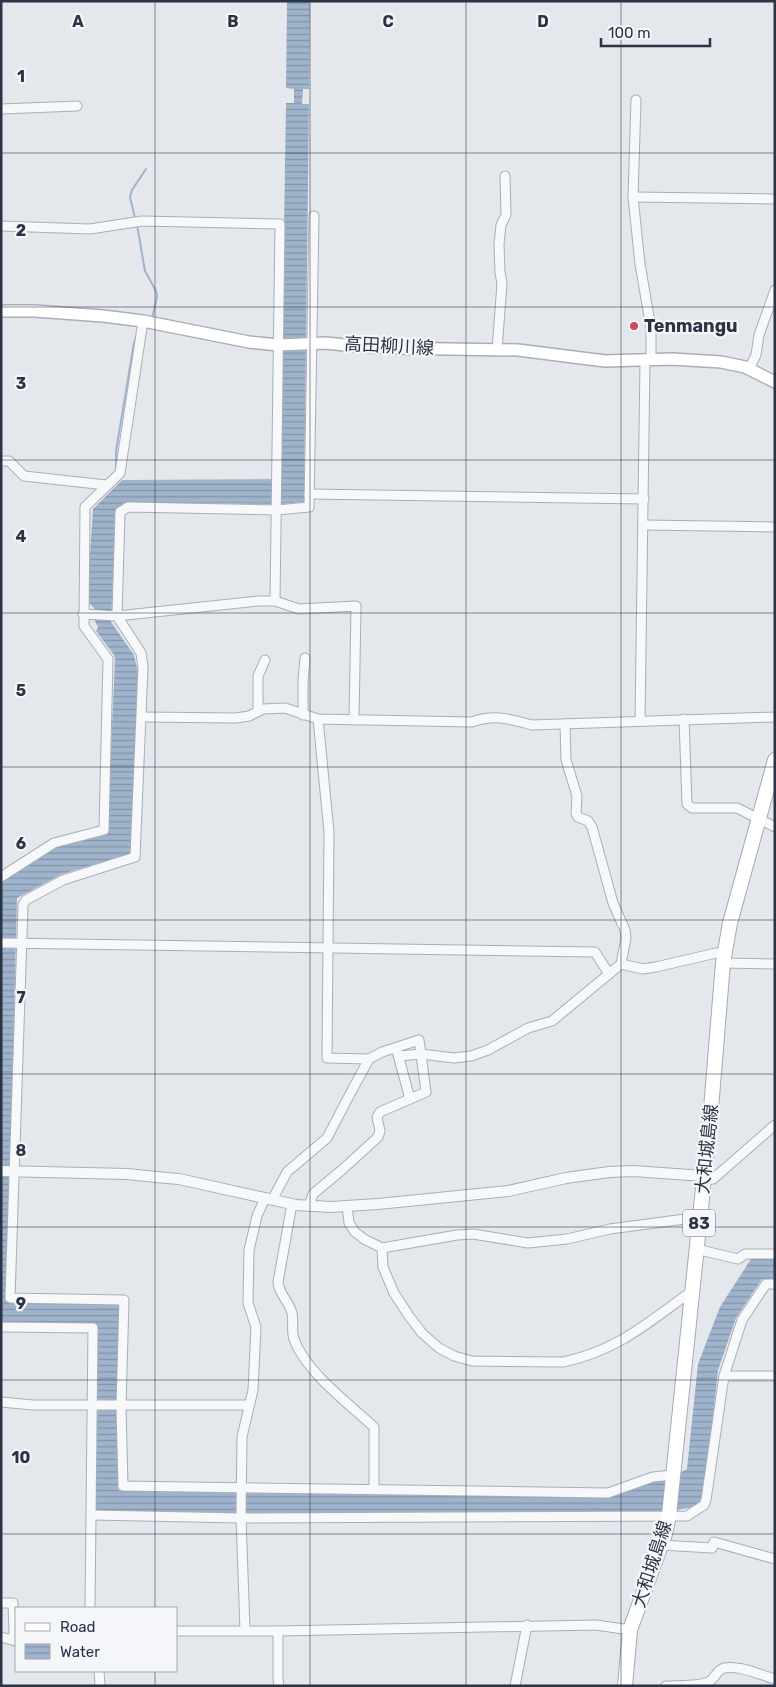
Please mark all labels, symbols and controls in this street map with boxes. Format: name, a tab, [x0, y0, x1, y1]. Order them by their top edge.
text: A	[72, 12, 84, 31]
text: B	[227, 12, 239, 31]
text: C	[382, 12, 394, 31]
text: D	[537, 12, 549, 31]
scale bar	[601, 15, 710, 47]
text: 100 m	[608, 24, 650, 42]
text: 1	[17, 67, 25, 86]
text: 2	[16, 221, 26, 240]
place label: Tenmangu	[644, 315, 738, 337]
marker: Tenmangu	[628, 320, 640, 332]
street label: 高田柳川線	[343, 333, 435, 359]
text: 3	[16, 374, 26, 393]
text: 4	[16, 527, 27, 546]
text: 5	[16, 681, 26, 700]
text: 6	[16, 834, 26, 853]
text: 7	[16, 988, 26, 1007]
street label: 大和城島線	[691, 1103, 723, 1195]
text: 8	[16, 1141, 27, 1160]
road number: 83	[683, 1210, 715, 1236]
text: 9	[16, 1294, 26, 1313]
text: 10	[12, 1448, 31, 1467]
street label: 大和城島線	[628, 1518, 676, 1610]
legend	[15, 1607, 178, 1672]
text: Road	[60, 1618, 96, 1636]
text: Water	[60, 1643, 100, 1661]

